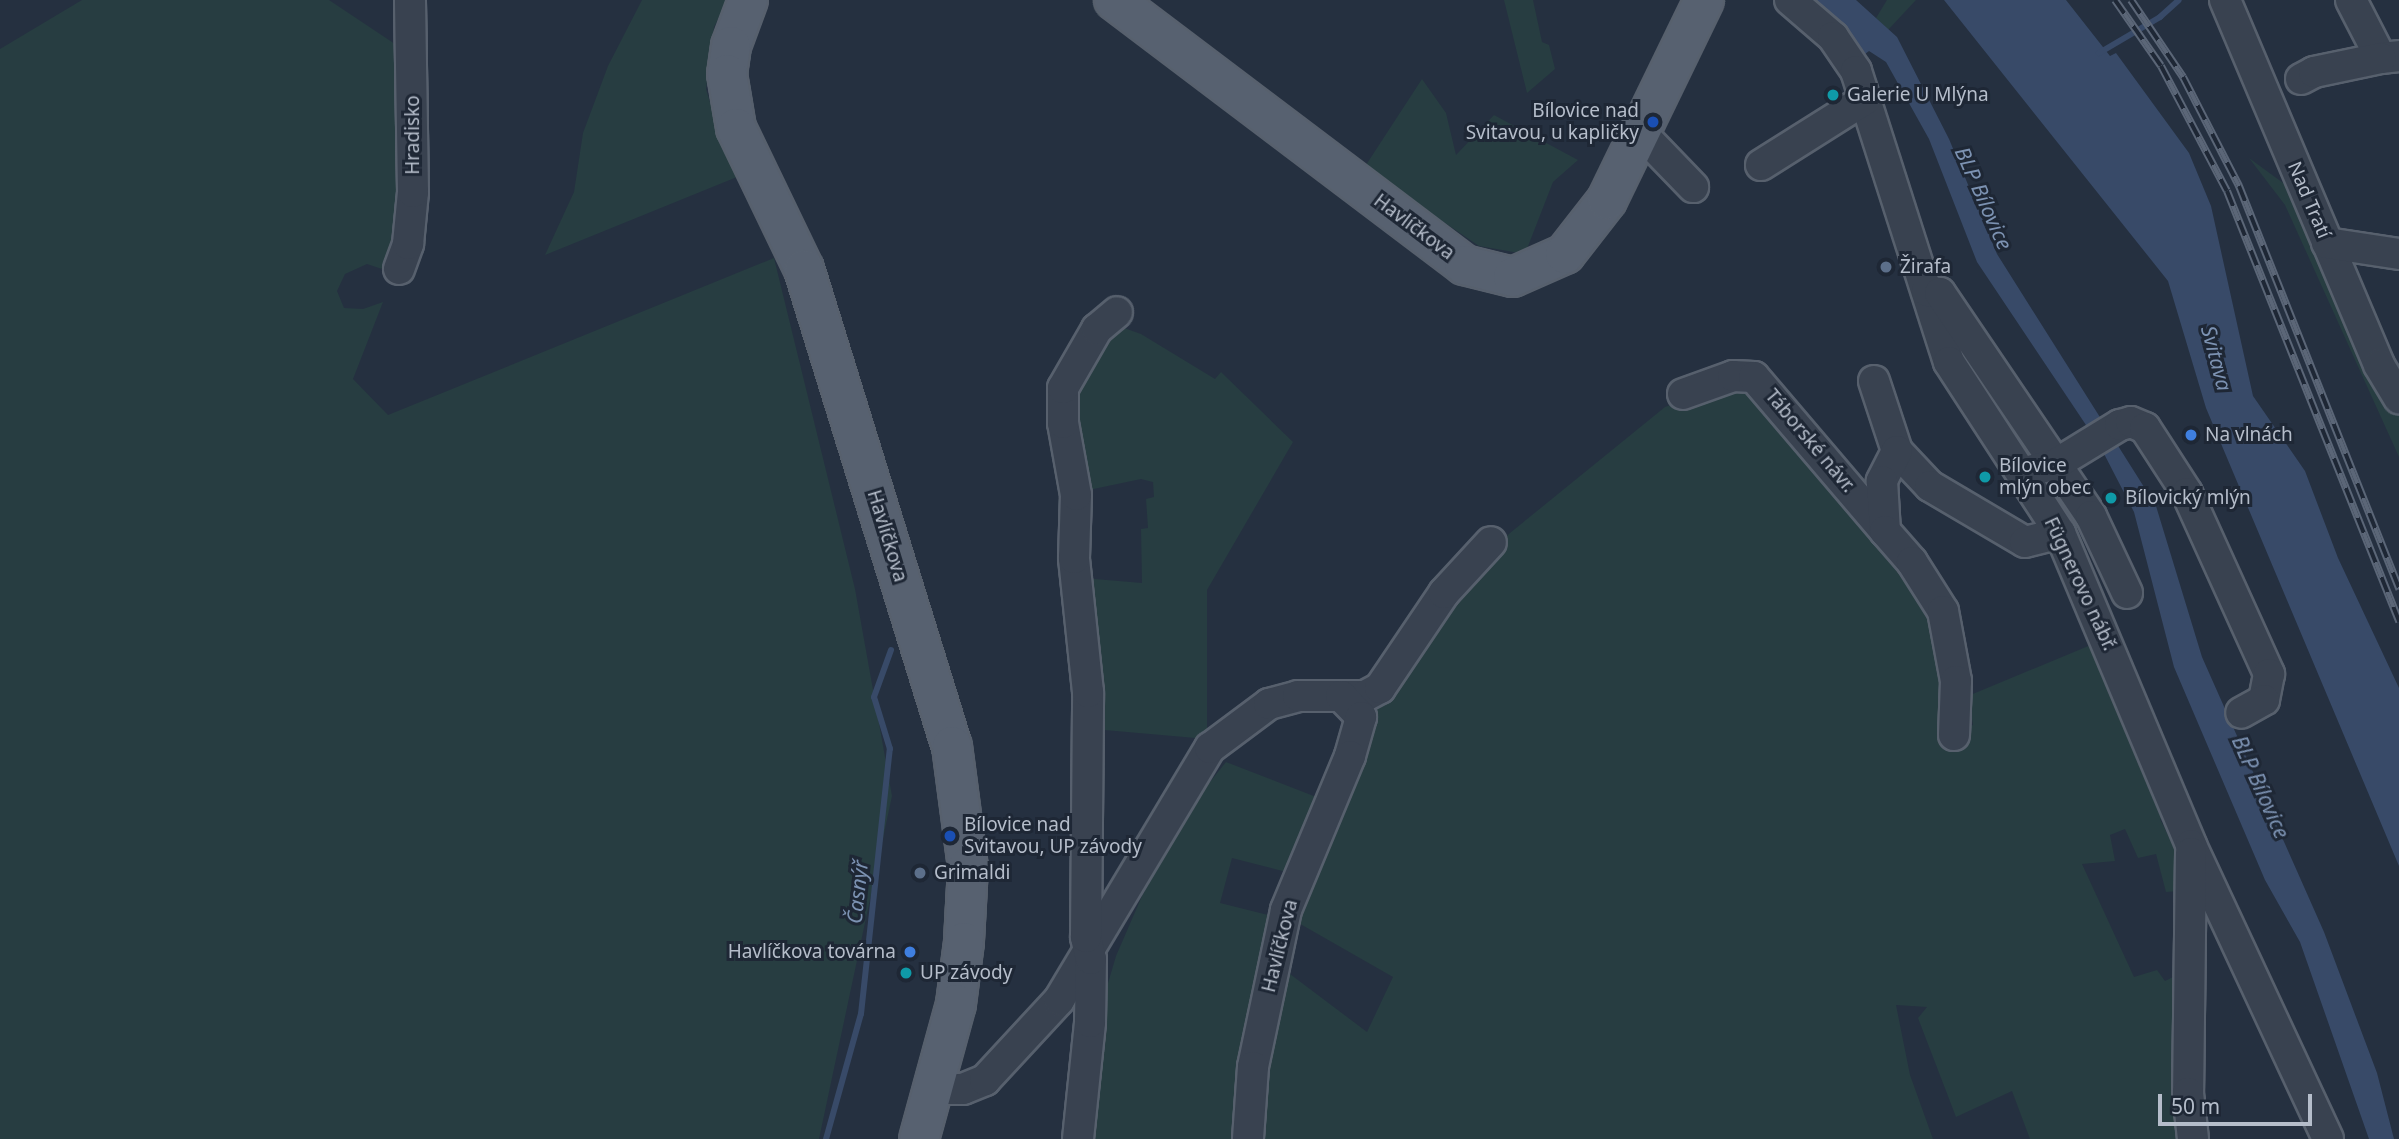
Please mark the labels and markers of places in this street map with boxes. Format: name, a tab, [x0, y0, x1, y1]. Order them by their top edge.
place label: Galerie U Mlýna	[1847, 84, 1989, 106]
marker: Galerie U Mlýna	[1825, 87, 1841, 103]
place label: Bílovice nad Svitavou, u kapličky	[1466, 100, 1639, 144]
marker: Bílovice nad Svitavou, u kapličky	[1645, 114, 1661, 130]
place label: Žirafa	[1900, 256, 1951, 278]
marker: Žirafa	[1878, 259, 1894, 275]
place label: Na vlnách	[2205, 424, 2293, 446]
marker: Na vlnách	[2183, 427, 2199, 443]
place label: Bílovice mlýn obec	[1999, 455, 2091, 499]
marker: Bílovice mlýn obec	[1977, 469, 1993, 485]
place label: Bílovický mlýn	[2125, 487, 2251, 509]
marker: Bílovický mlýn	[2103, 490, 2119, 506]
place label: Bílovice nad Svitavou, UP závody	[964, 814, 1142, 858]
marker: Bílovice nad Svitavou, UP závody	[942, 828, 958, 844]
place label: Grimaldi	[934, 862, 1010, 884]
marker: Grimaldi	[912, 865, 928, 881]
place label: Havlíčkova továrna	[728, 941, 896, 963]
marker: Havlíčkova továrna	[902, 944, 918, 960]
place label: UP závody	[920, 962, 1012, 984]
marker: UP závody	[898, 965, 914, 981]

